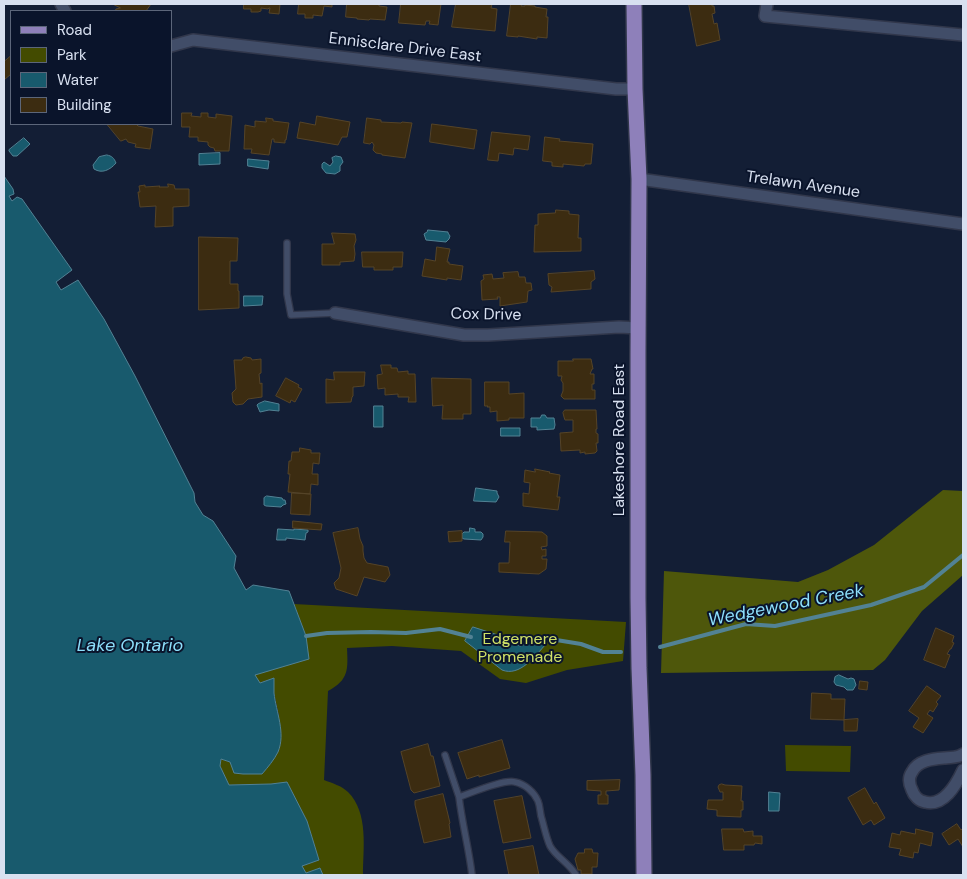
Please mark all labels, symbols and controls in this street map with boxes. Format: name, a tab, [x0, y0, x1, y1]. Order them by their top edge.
legend	[10, 10, 172, 125]
text: Road	[57, 20, 92, 40]
street label: Ennisclare Drive East	[328, 29, 482, 67]
text: Park	[57, 45, 87, 65]
text: Water	[57, 70, 98, 90]
text: Building	[57, 95, 112, 115]
street label: Trelawn Avenue	[745, 167, 861, 203]
street label: Cox Drive	[450, 305, 522, 325]
street label: Lakeshore Road East	[610, 364, 630, 516]
water label: Wedgewood Creek	[706, 580, 866, 632]
park label: Edgemere Promenade	[478, 630, 562, 668]
water label: Lake Ontario	[77, 635, 183, 657]

